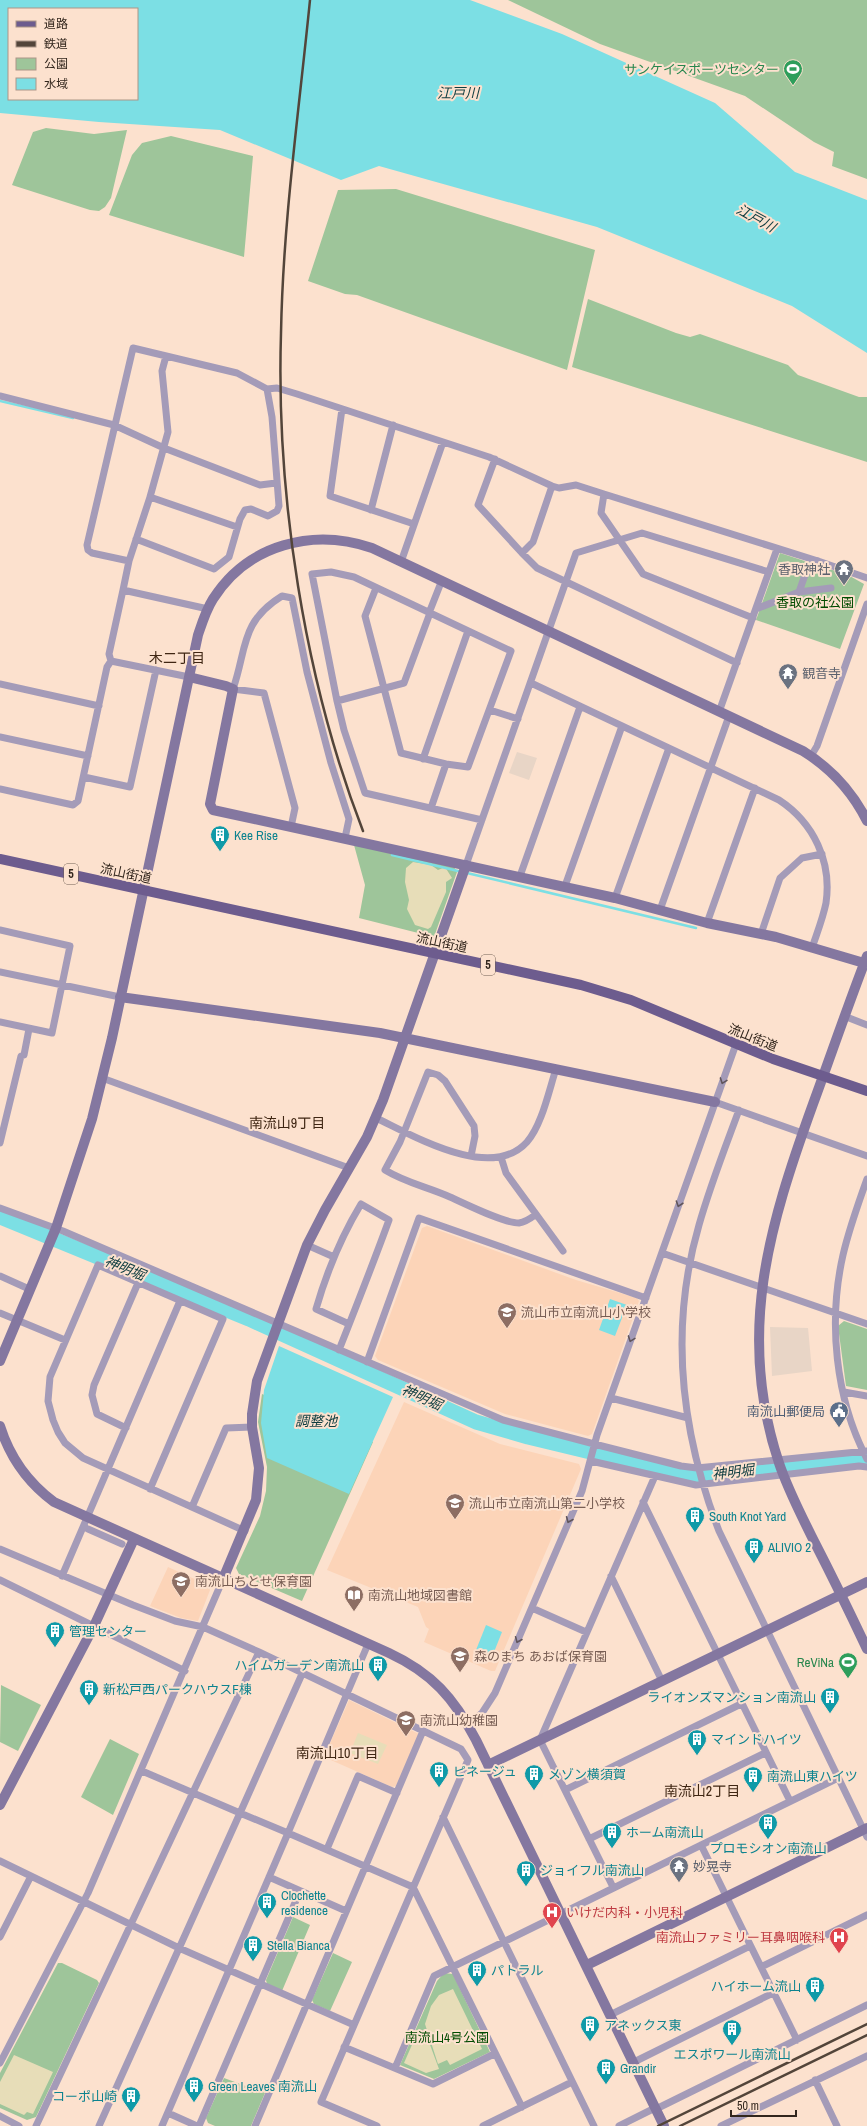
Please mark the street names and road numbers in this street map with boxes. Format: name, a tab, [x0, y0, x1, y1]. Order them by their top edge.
street label: 流山街道	[99, 860, 153, 887]
road number: 5	[64, 864, 78, 884]
street label: 流山街道	[415, 929, 469, 956]
road number: 5	[481, 955, 495, 975]
street label: 流山街道	[726, 1020, 780, 1055]

